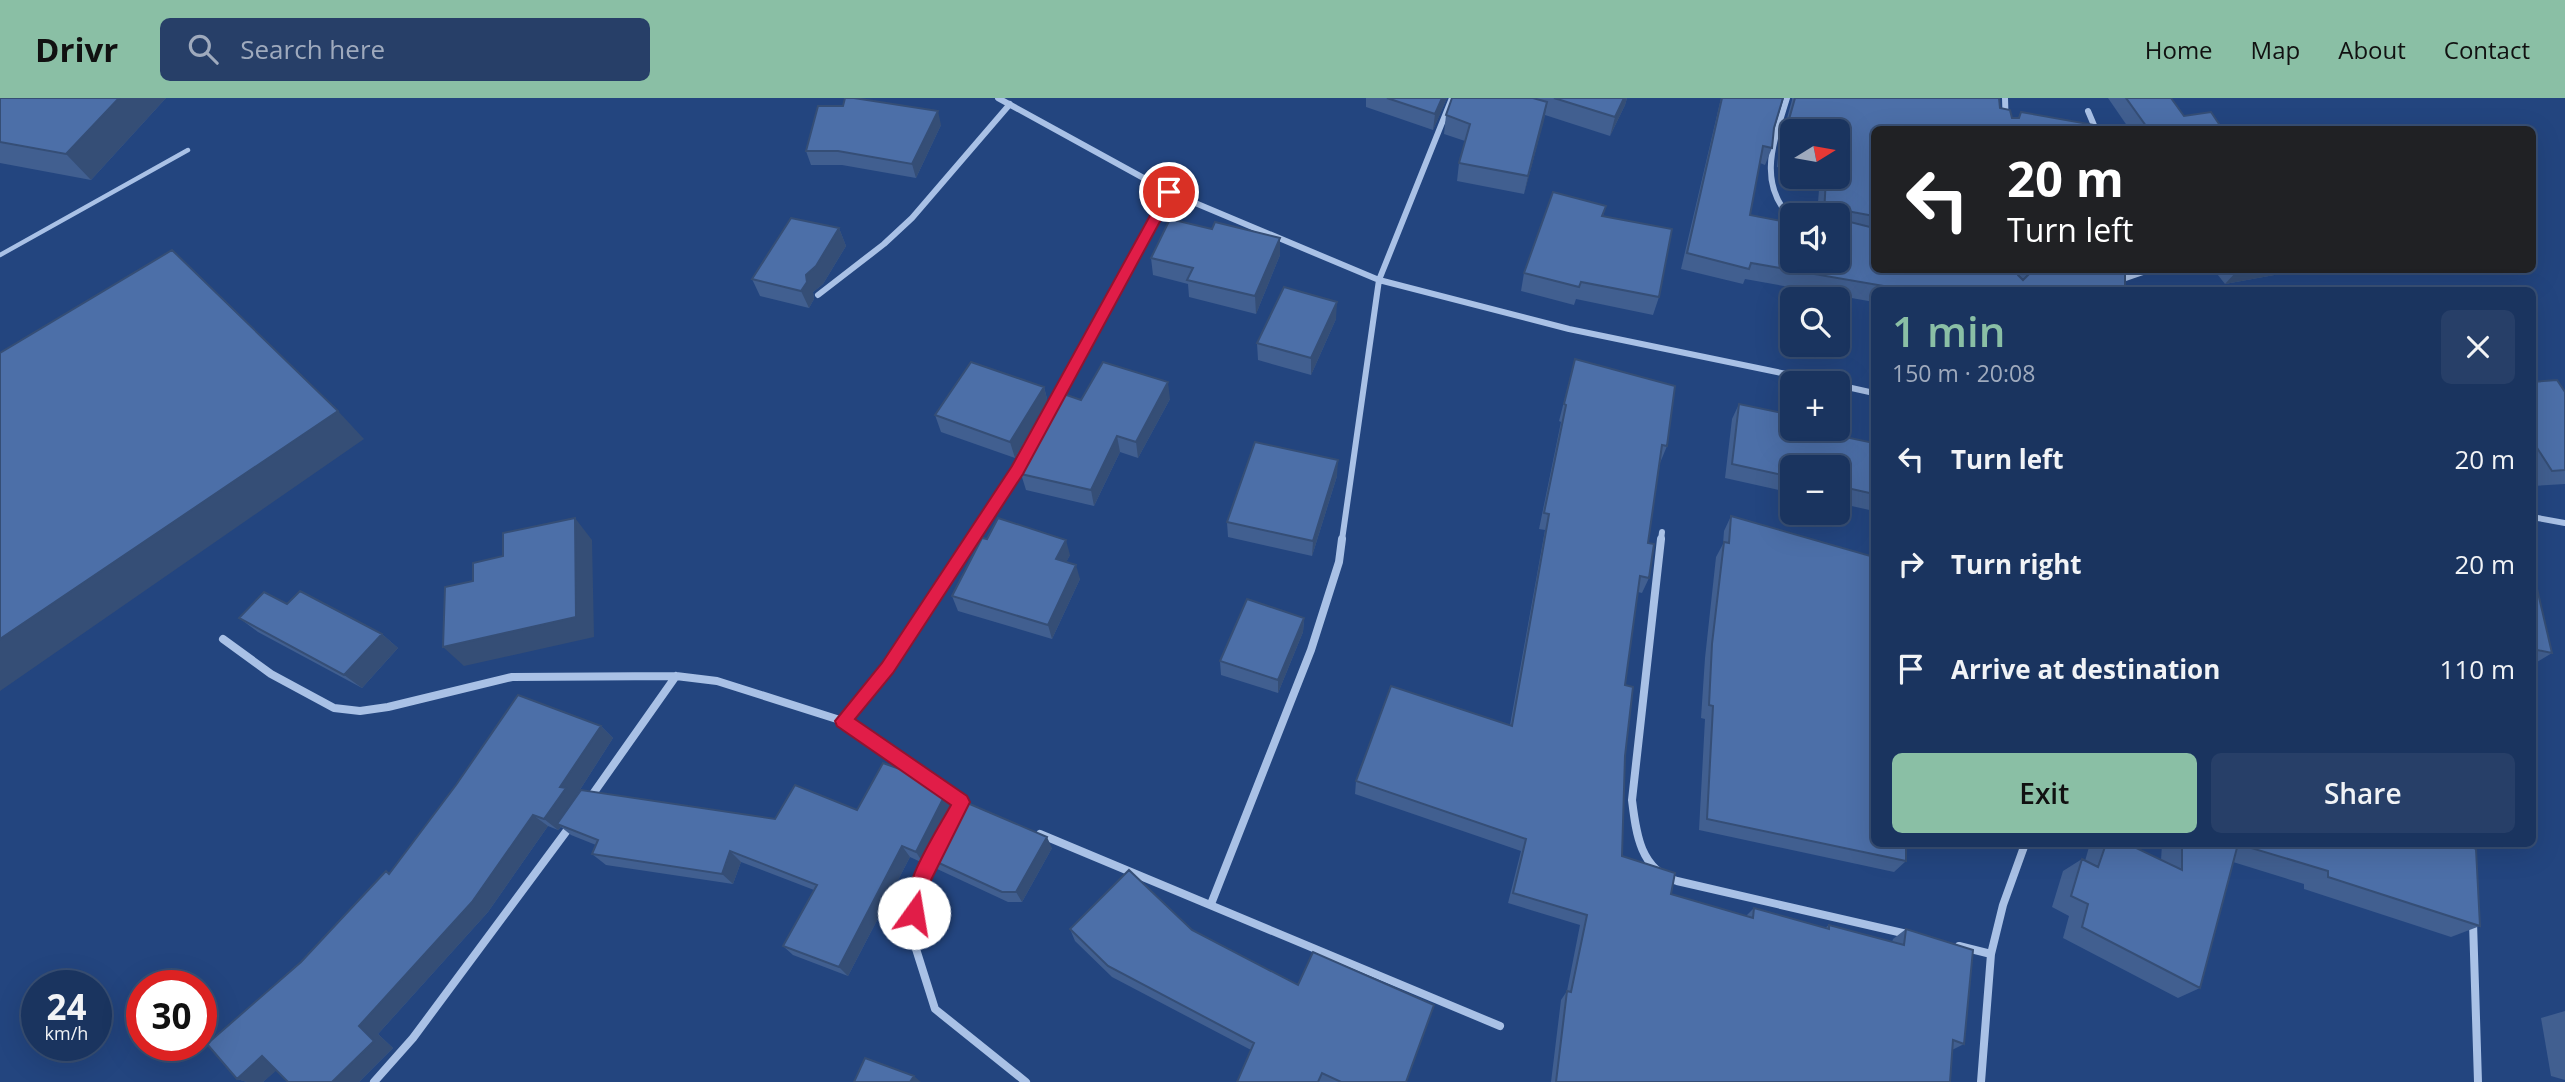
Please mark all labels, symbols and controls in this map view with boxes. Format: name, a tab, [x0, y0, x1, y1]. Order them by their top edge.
search box	[160, 18, 650, 81]
text: Drivr	[35, 27, 118, 72]
icon: search	[184, 30, 222, 68]
text: Search here	[240, 31, 385, 67]
text: Home	[2145, 33, 2213, 66]
text: Map	[2251, 33, 2300, 66]
text: About	[2338, 33, 2406, 66]
text: Contact	[2444, 33, 2530, 66]
north arrow	[1780, 119, 1850, 189]
map controls	[1780, 119, 1850, 525]
text: 20 m	[2007, 145, 2124, 211]
icon: left	[1892, 154, 1983, 245]
pin	[1139, 162, 1199, 222]
icon: arrive	[1150, 173, 1188, 211]
button: sound	[1780, 203, 1850, 273]
text: Turn left	[2007, 208, 2133, 251]
button: search	[1780, 287, 1850, 357]
text: 1 min	[1892, 302, 2005, 359]
button: close	[2441, 310, 2515, 384]
text: 150 m · 20:08	[1892, 357, 2035, 389]
button: +	[1780, 371, 1850, 441]
icon: left	[1892, 440, 1930, 478]
text: Turn left	[1951, 441, 2063, 477]
text: 20 m	[2454, 441, 2515, 477]
button: −	[1780, 455, 1850, 525]
icon: right	[1892, 545, 1930, 583]
text: Turn right	[1951, 546, 2082, 582]
text: 20 m	[2454, 546, 2515, 582]
icon: arrive	[1892, 650, 1930, 688]
text: Arrive at destination	[1951, 651, 2220, 687]
text: 110 m	[2440, 651, 2515, 687]
button: Exit	[1892, 753, 2197, 833]
button: Share	[2211, 753, 2515, 833]
position arrow	[877, 876, 951, 950]
speed limit sign: 30	[126, 970, 217, 1061]
text: 24	[46, 983, 87, 1030]
text: km/h	[45, 1021, 88, 1045]

